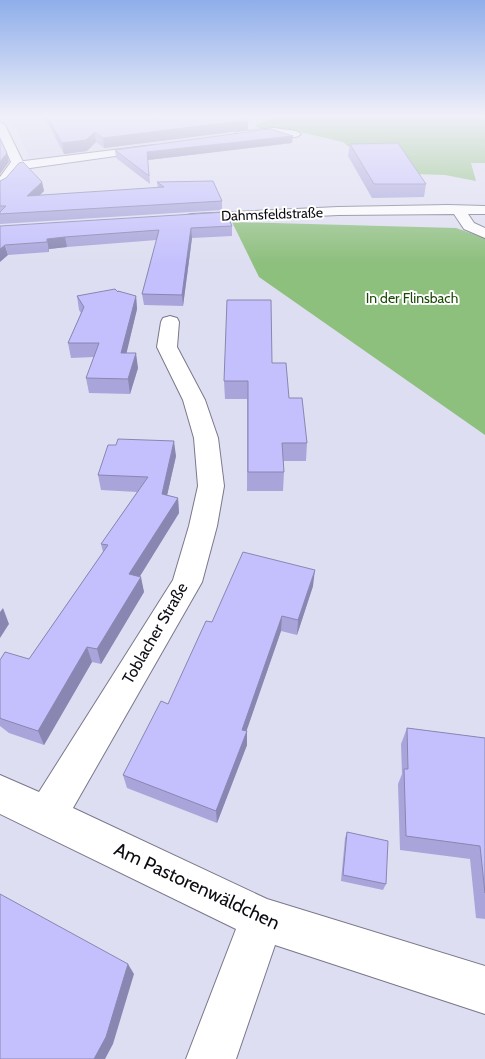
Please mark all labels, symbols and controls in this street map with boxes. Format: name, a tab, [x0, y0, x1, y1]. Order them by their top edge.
street label: Dahmsfeldstraße	[221, 203, 323, 225]
park label: In der Flinsbach	[366, 289, 458, 307]
street label: Toblacher Straße	[118, 579, 192, 687]
street label: Am Pastorenwäldchen	[111, 838, 283, 934]

